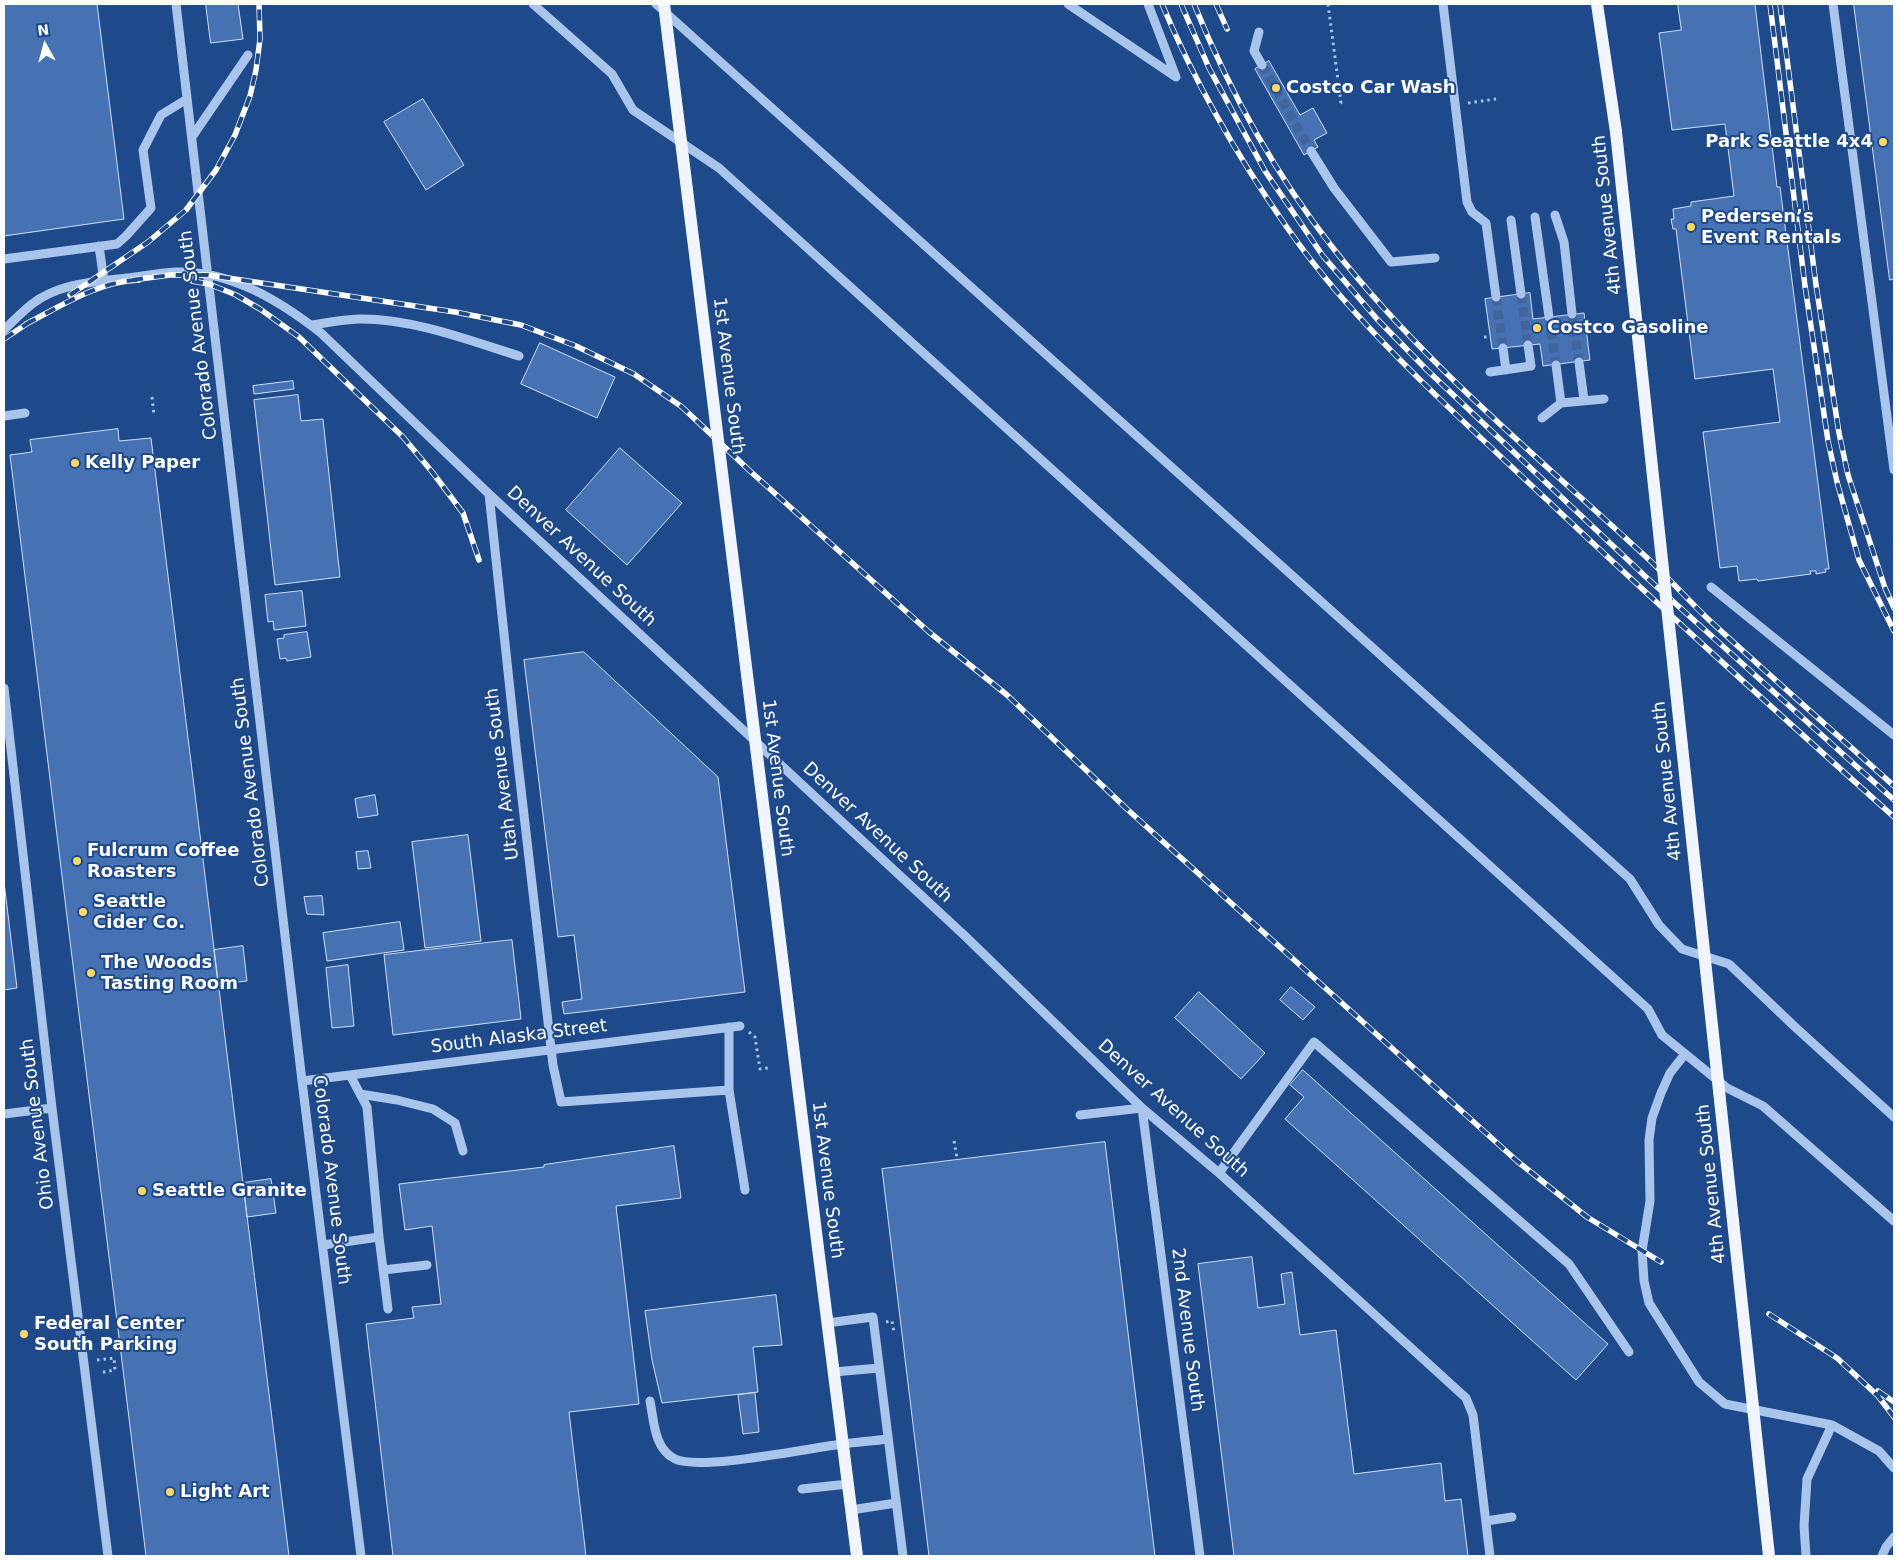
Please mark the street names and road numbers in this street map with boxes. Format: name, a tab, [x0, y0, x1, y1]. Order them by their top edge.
street label: 4th Avenue South	[1589, 134, 1627, 296]
street label: Colorado Avenue South	[175, 229, 223, 441]
street label: 1st Avenue South	[708, 296, 748, 456]
street label: Denver Avenue South	[502, 482, 660, 632]
street label: Colorado Avenue South	[227, 676, 275, 888]
street label: Utah Avenue South	[482, 687, 524, 861]
street label: 1st Avenue South	[757, 698, 797, 858]
street label: 4th Avenue South	[1649, 700, 1687, 862]
street label: Denver Avenue South	[798, 758, 956, 908]
street label: South Alaska Street	[430, 1015, 608, 1059]
street label: Denver Avenue South	[1093, 1035, 1253, 1183]
street label: Ohio Avenue South	[17, 1037, 59, 1211]
street label: Colorado Avenue South	[307, 1074, 355, 1286]
street label: 1st Avenue South	[807, 1100, 847, 1260]
street label: 4th Avenue South	[1693, 1103, 1731, 1265]
street label: 2nd Avenue South	[1166, 1247, 1208, 1413]

